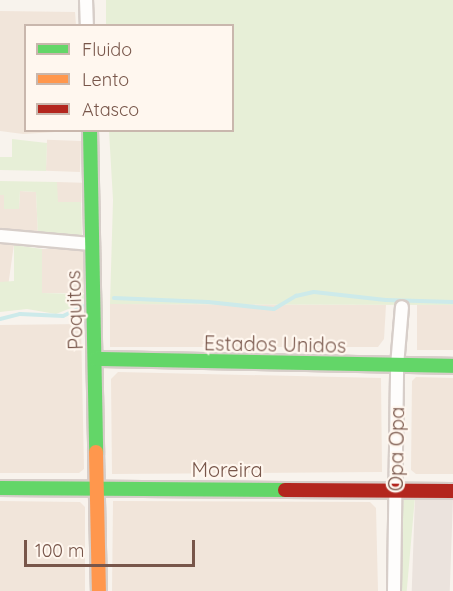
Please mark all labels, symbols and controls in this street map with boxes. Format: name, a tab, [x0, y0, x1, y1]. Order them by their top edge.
legend	[24, 24, 234, 132]
text: Fluido	[82, 38, 132, 61]
text: Lento	[82, 68, 129, 91]
text: Atasco	[82, 98, 139, 121]
street label: Poquitos	[61, 270, 87, 350]
street label: Estados Unidos	[204, 331, 346, 357]
street label: Opa Opa	[383, 407, 409, 491]
street label: Moreira	[191, 457, 263, 481]
scale bar	[27, 528, 198, 566]
text: 100 m	[35, 539, 84, 562]

